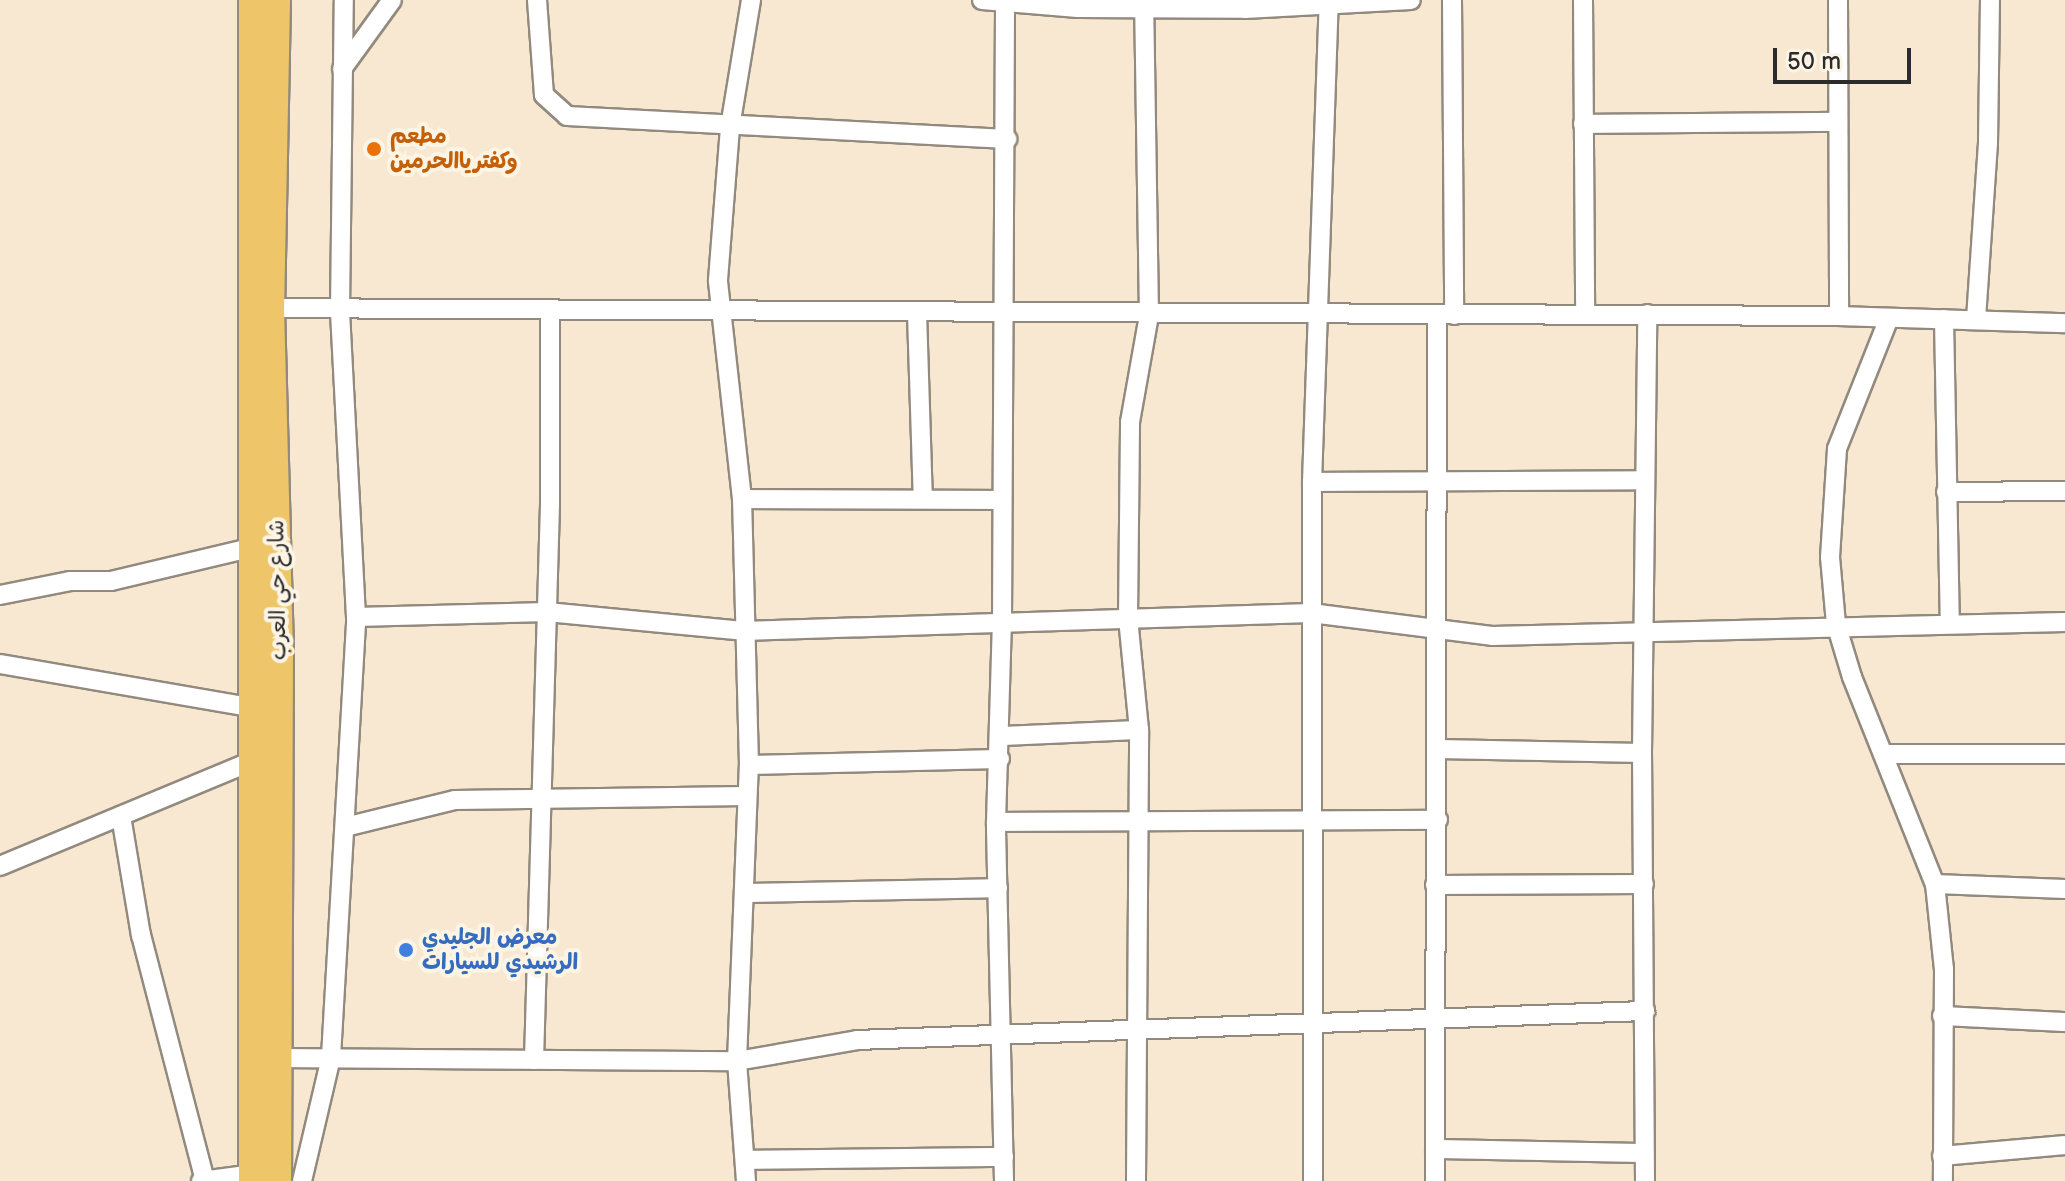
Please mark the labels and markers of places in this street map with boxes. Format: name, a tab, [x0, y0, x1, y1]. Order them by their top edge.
place label: مطعم وكفترياالحرمين	[390, 123, 518, 174]
marker: مطعم وكفترياالحرمين	[365, 140, 383, 158]
place label: معرض الجليدي الرشيدي للسيارات	[422, 924, 578, 976]
marker: معرض الجليدي الرشيدي للسيارات	[397, 941, 415, 959]

